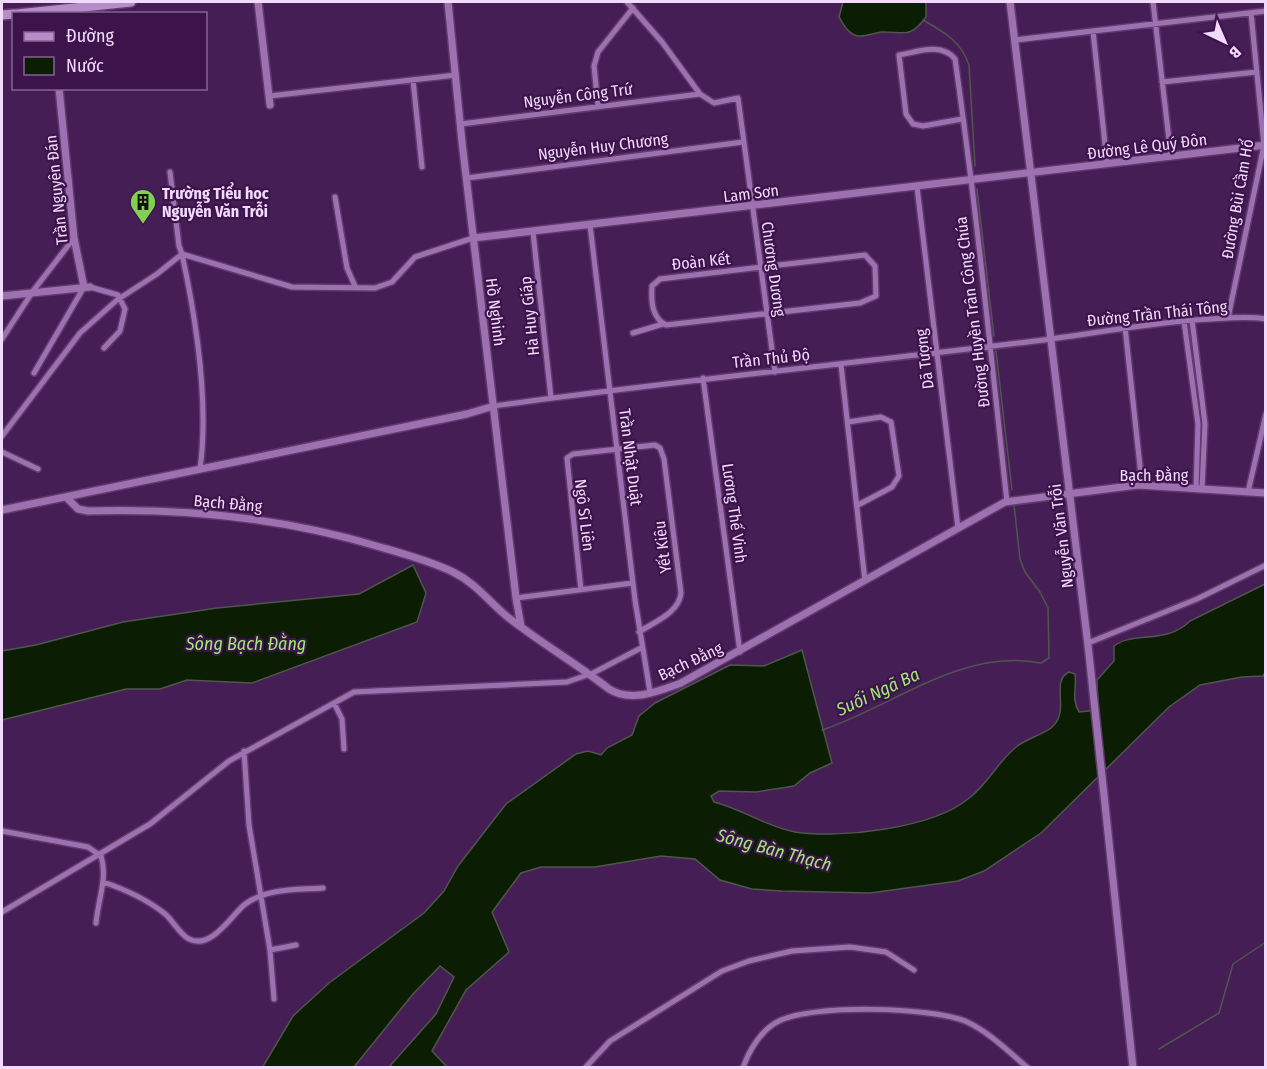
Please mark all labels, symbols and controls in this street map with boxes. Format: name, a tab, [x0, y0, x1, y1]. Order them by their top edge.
legend	[12, 12, 207, 90]
north arrow	[1195, 12, 1255, 72]
text: Đường	[66, 25, 114, 47]
text: B	[1225, 42, 1245, 62]
text: Nước	[66, 55, 104, 77]
street label: Nguyễn Công Trứ	[522, 79, 634, 112]
street label: Nguyễn Huy Chương	[537, 129, 670, 164]
street label: Đường Lê Quý Đôn	[1086, 130, 1208, 163]
street label: Trần Nguyên Đán	[40, 134, 72, 246]
street label: Đường Bùi Cầm Hổ	[1217, 138, 1257, 260]
place label: Trường Tiểu học Nguyễn Văn Trỗi	[162, 181, 269, 221]
street label: Lam Sơn	[722, 181, 780, 206]
building icon: Trường Tiểu học Nguyễn Văn Trỗi	[128, 187, 158, 225]
street label: Đường Huyền Trân Công Chúa	[950, 215, 994, 409]
street label: Chương Dương	[757, 220, 790, 318]
street label: Đoàn Kết	[671, 248, 732, 274]
street label: Hà Huy Giáp	[516, 275, 543, 357]
street label: Hồ Nghinh	[482, 277, 510, 347]
street label: Đường Trần Thái Tông	[1086, 296, 1229, 330]
street label: Dã Tượng	[911, 327, 938, 390]
street label: Trần Thủ Độ	[731, 344, 811, 372]
street label: Trần Nhật Duật	[615, 407, 647, 507]
street label: Lương Thế Vinh	[718, 462, 752, 564]
street label: Bạch Đằng	[1120, 465, 1189, 485]
street label: Ngô Sĩ Liên	[571, 478, 598, 552]
street label: Nguyễn Văn Trỗi	[1046, 483, 1077, 589]
street label: Bạch Đằng	[193, 490, 264, 516]
street label: Yết Kiêu	[649, 520, 675, 574]
water label: Sông Bạch Đằng	[185, 632, 306, 655]
street label: Bạch Đằng	[655, 637, 726, 685]
water label: Suối Ngã Ba	[832, 663, 923, 721]
water label: Sông Bàn Thạch	[713, 824, 834, 876]

